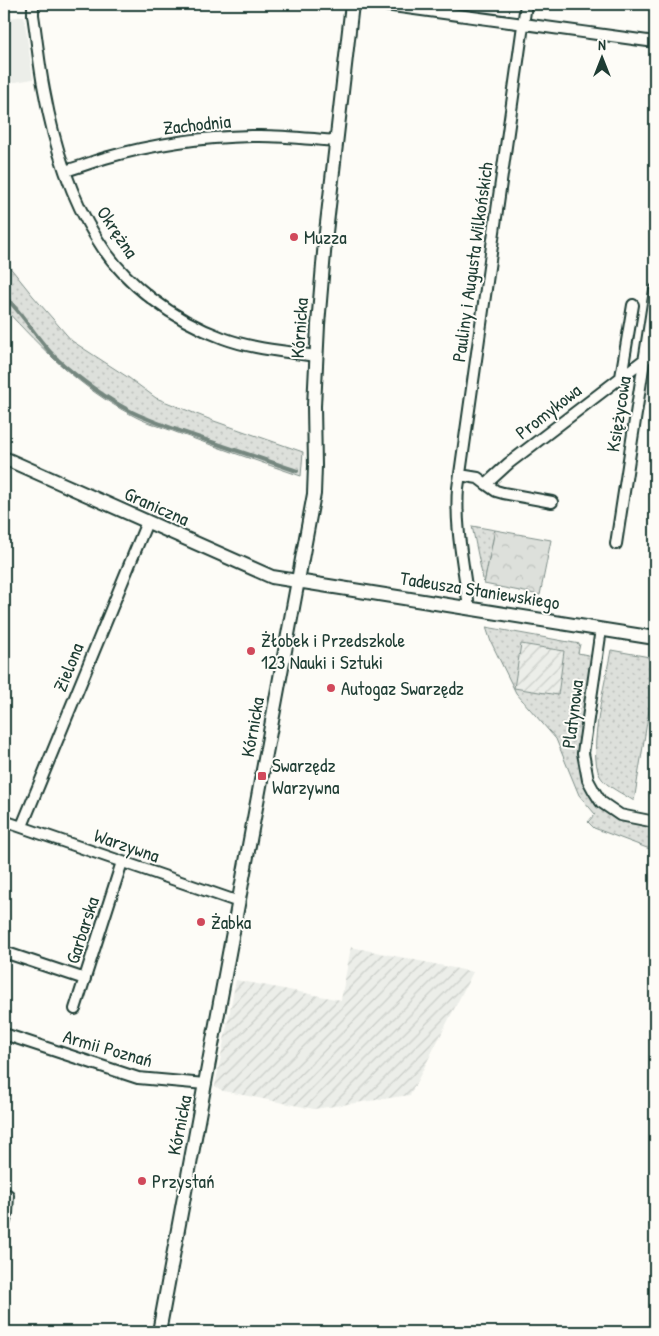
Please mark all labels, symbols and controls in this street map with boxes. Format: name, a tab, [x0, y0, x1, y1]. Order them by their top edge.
north arrow	[576, 32, 626, 82]
text: N	[598, 35, 606, 54]
street label: Zachodnia	[162, 107, 233, 140]
street label: Pauliny i Augusta Wilkońskich	[445, 160, 499, 364]
street label: Okrężna	[91, 201, 145, 264]
place label: Muzza	[304, 224, 347, 250]
marker: Muzza	[288, 231, 300, 243]
street label: Kórnicka	[284, 296, 314, 359]
street label: Księżycowa	[599, 374, 637, 454]
street label: Promykowa	[510, 377, 587, 445]
street label: Graniczna	[121, 480, 194, 532]
street label: Tadeusza Staniewskiego	[398, 565, 562, 616]
place label: Żłobek i Przedszkole 123 Nauki i Sztuki	[261, 627, 405, 675]
street label: Zielona	[47, 638, 90, 695]
marker: Żłobek i Przedszkole 123 Nauki i Sztuki	[245, 645, 257, 657]
place label: Autogaz Swarzędz	[341, 675, 464, 701]
street label: Platynowa	[555, 678, 589, 750]
marker: Autogaz Swarzędz	[325, 682, 337, 694]
street label: Kórnicka	[234, 694, 270, 759]
place label: Swarzędz Warzywna	[272, 752, 340, 800]
marker: Swarzędz Warzywna	[256, 770, 268, 782]
street label: Warzywna	[91, 822, 164, 868]
street label: Garbarska	[59, 893, 105, 967]
place label: Żabka	[211, 909, 252, 935]
marker: Żabka	[195, 916, 207, 928]
street label: Armii Poznań	[60, 1023, 156, 1073]
street label: Kórnicka	[160, 1092, 198, 1157]
place label: Przystań	[152, 1168, 215, 1194]
marker: Przystań	[136, 1175, 148, 1187]

